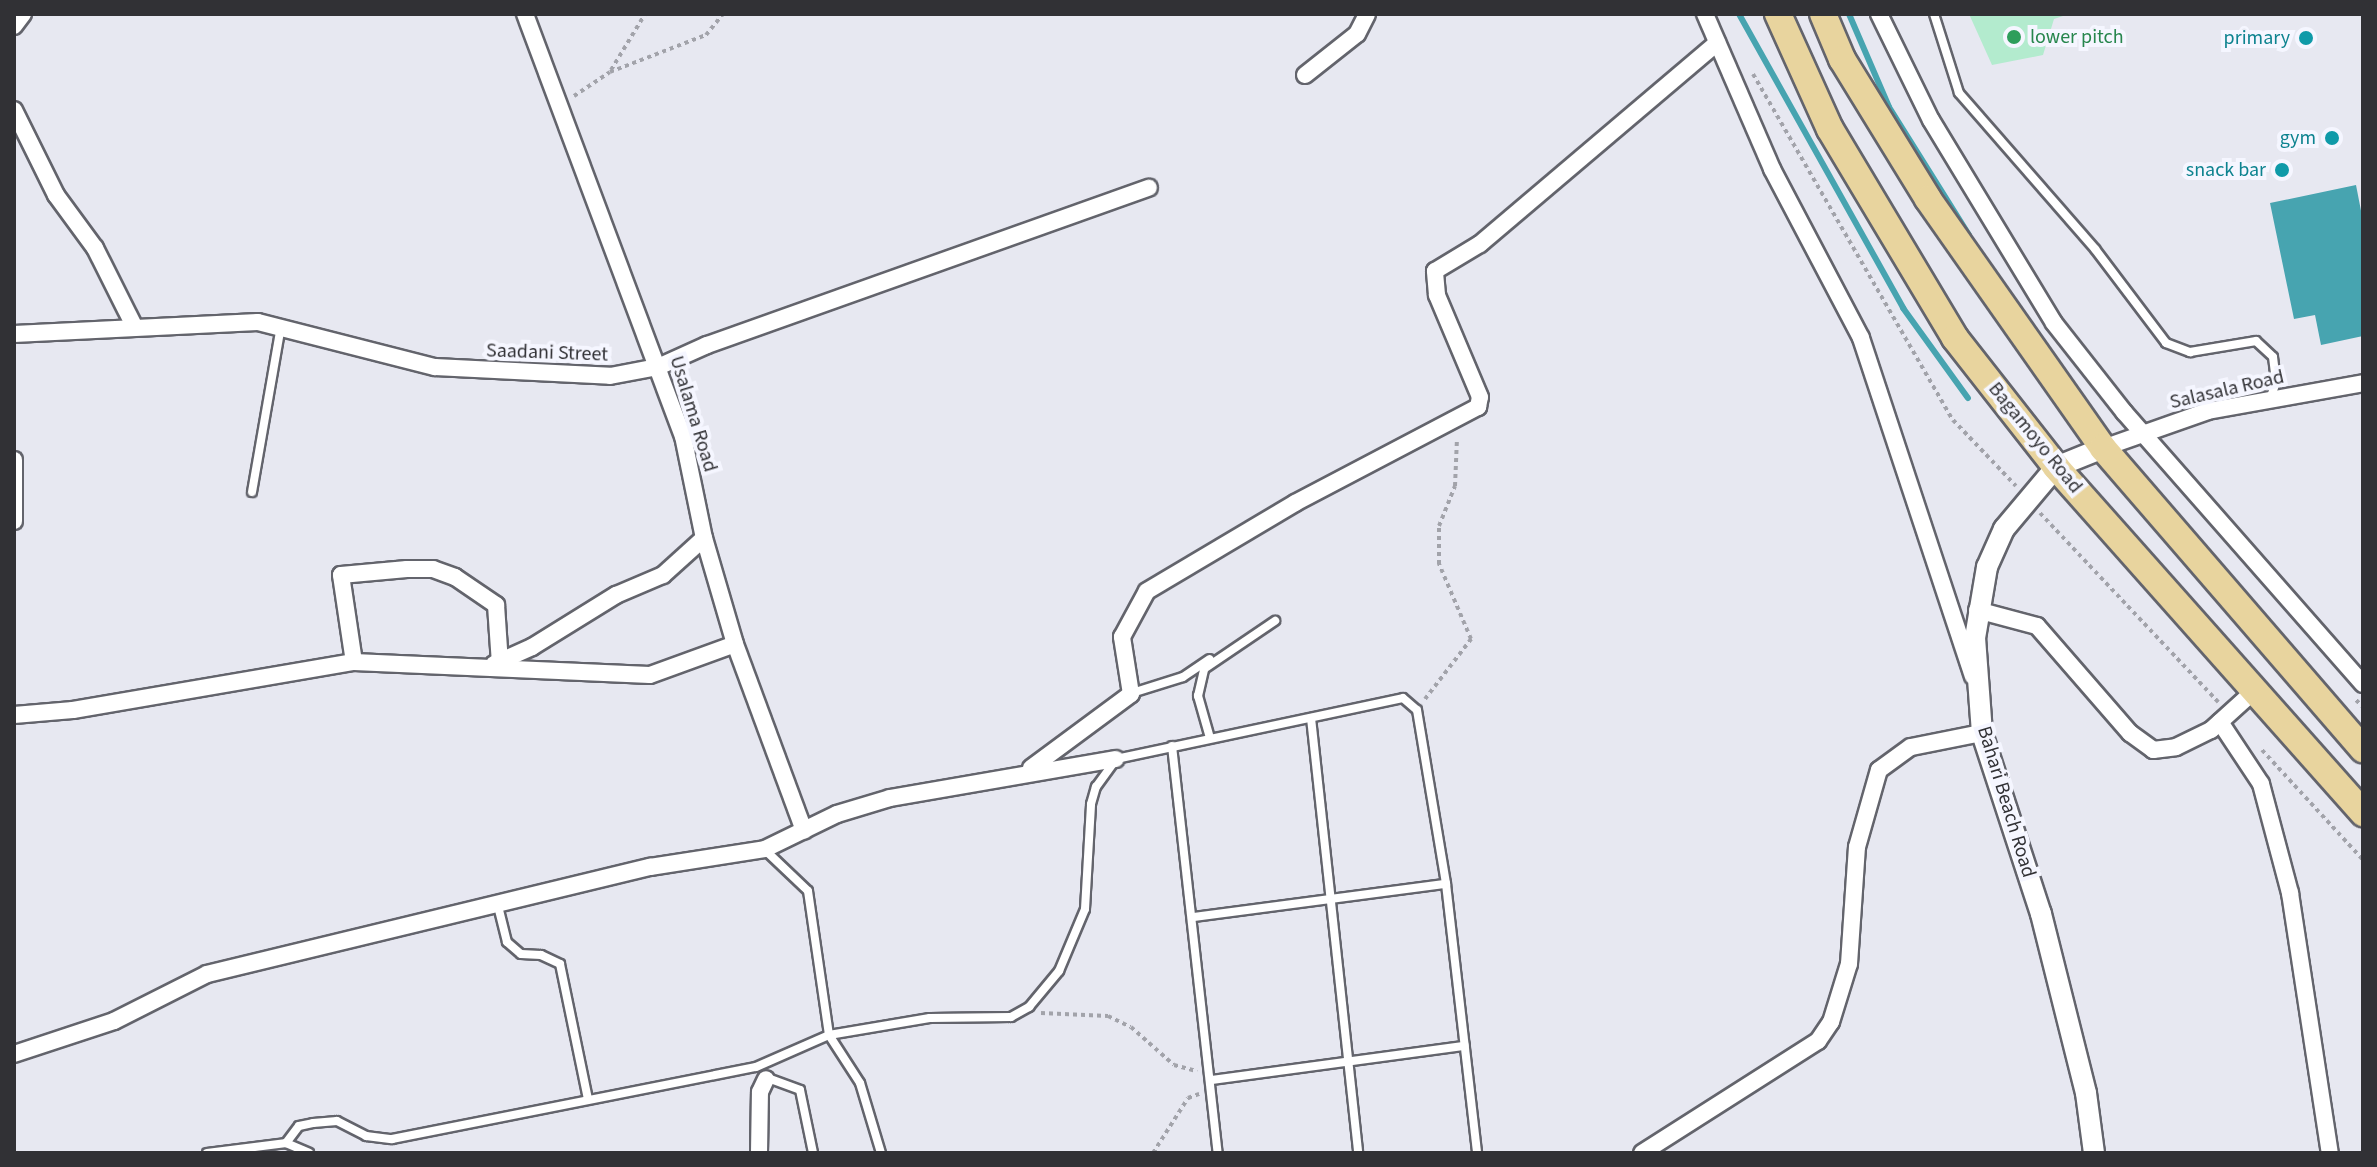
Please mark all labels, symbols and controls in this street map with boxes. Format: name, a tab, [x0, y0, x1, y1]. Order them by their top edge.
place label: lower pitch	[2030, 25, 2124, 49]
place label: primary	[2224, 26, 2290, 50]
marker: lower pitch	[2005, 28, 2023, 46]
marker: primary	[2297, 29, 2315, 47]
place label: gym	[2280, 126, 2316, 150]
marker: gym	[2323, 129, 2341, 147]
place label: snack bar	[2186, 158, 2266, 182]
marker: snack bar	[2273, 161, 2291, 179]
street label: Saadani Street	[486, 339, 608, 367]
street label: Usalama Road	[664, 353, 722, 475]
street label: Salasala Road	[2168, 365, 2286, 415]
street label: Bagamoyo Road	[1983, 378, 2087, 498]
street label: Bahari Beach Road	[1972, 723, 2040, 881]

